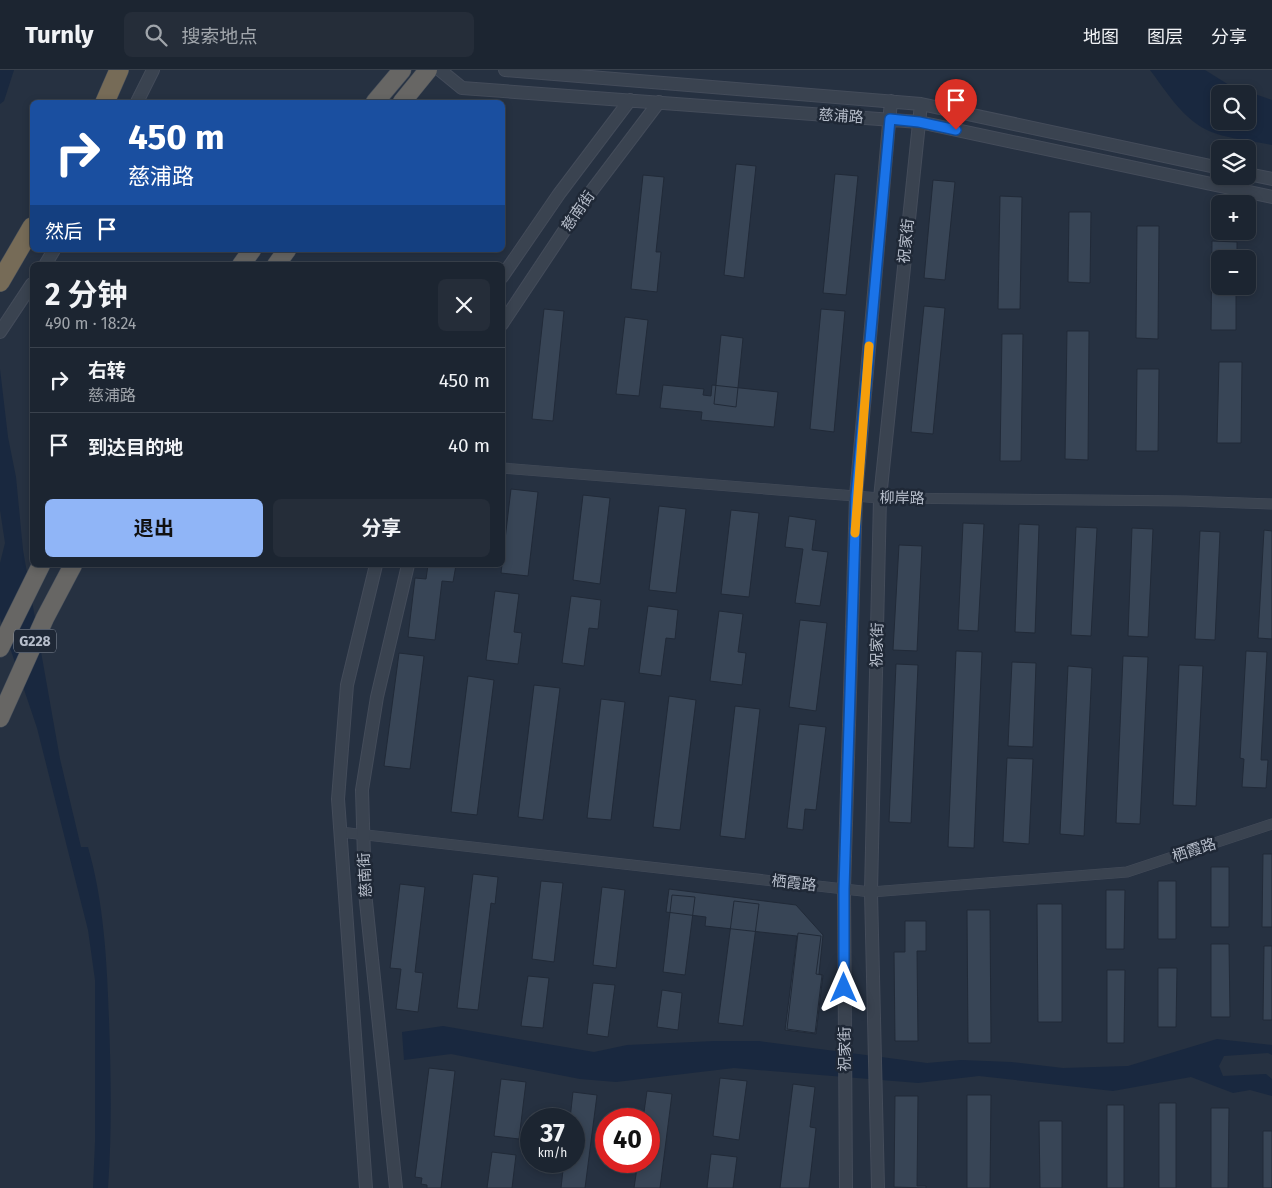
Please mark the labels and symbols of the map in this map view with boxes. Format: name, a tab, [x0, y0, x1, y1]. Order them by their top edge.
pin	[935, 79, 977, 130]
street label: 慈浦路	[818, 105, 864, 127]
street label: 慈南街	[558, 187, 598, 235]
street label: 祝家街	[895, 218, 917, 264]
street label: 柳岸路	[879, 489, 925, 507]
street label: 祝家街	[868, 622, 886, 668]
road number: G228	[14, 630, 56, 652]
street label: 栖霞路	[1170, 834, 1218, 866]
street label: 慈南街	[355, 852, 375, 898]
street label: 栖霞路	[771, 872, 817, 894]
position arrow	[817, 961, 869, 1013]
street label: 祝家街	[836, 1026, 854, 1072]
speed limit sign: 40	[595, 1108, 660, 1173]

